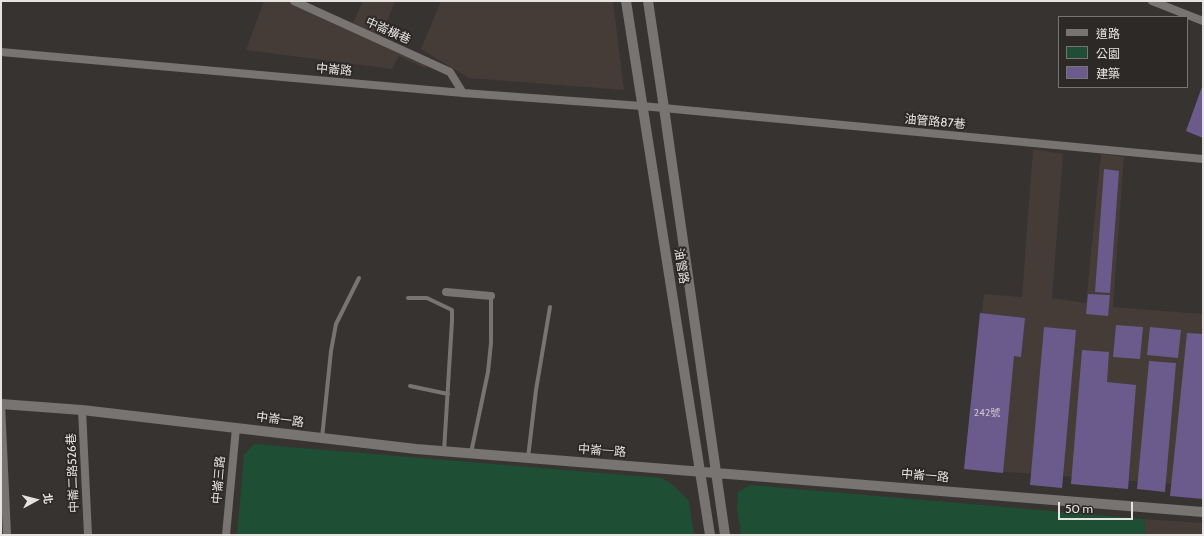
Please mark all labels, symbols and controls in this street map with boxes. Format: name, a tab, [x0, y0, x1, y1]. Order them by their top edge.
street label: 中崙橫巷	[363, 15, 413, 47]
legend	[1058, 16, 1188, 88]
text: 道路	[1096, 26, 1120, 41]
text: 公園	[1096, 46, 1120, 61]
street label: 中崙路	[315, 61, 353, 79]
text: 建築	[1096, 66, 1120, 81]
street label: 油管路87巷	[904, 112, 966, 132]
street label: 油管路	[671, 247, 691, 285]
house number: 242號	[974, 407, 1000, 419]
street label: 中崙一路	[255, 410, 305, 430]
street label: 中崙二路526巷	[64, 433, 82, 513]
street label: 中崙一路	[578, 442, 626, 460]
street label: 中崙三路	[210, 455, 228, 505]
street label: 中崙一路	[900, 467, 950, 485]
north arrow	[16, 480, 56, 520]
text: 北	[40, 492, 56, 505]
scale bar	[1060, 494, 1135, 520]
text: 50 m	[1065, 501, 1093, 516]

